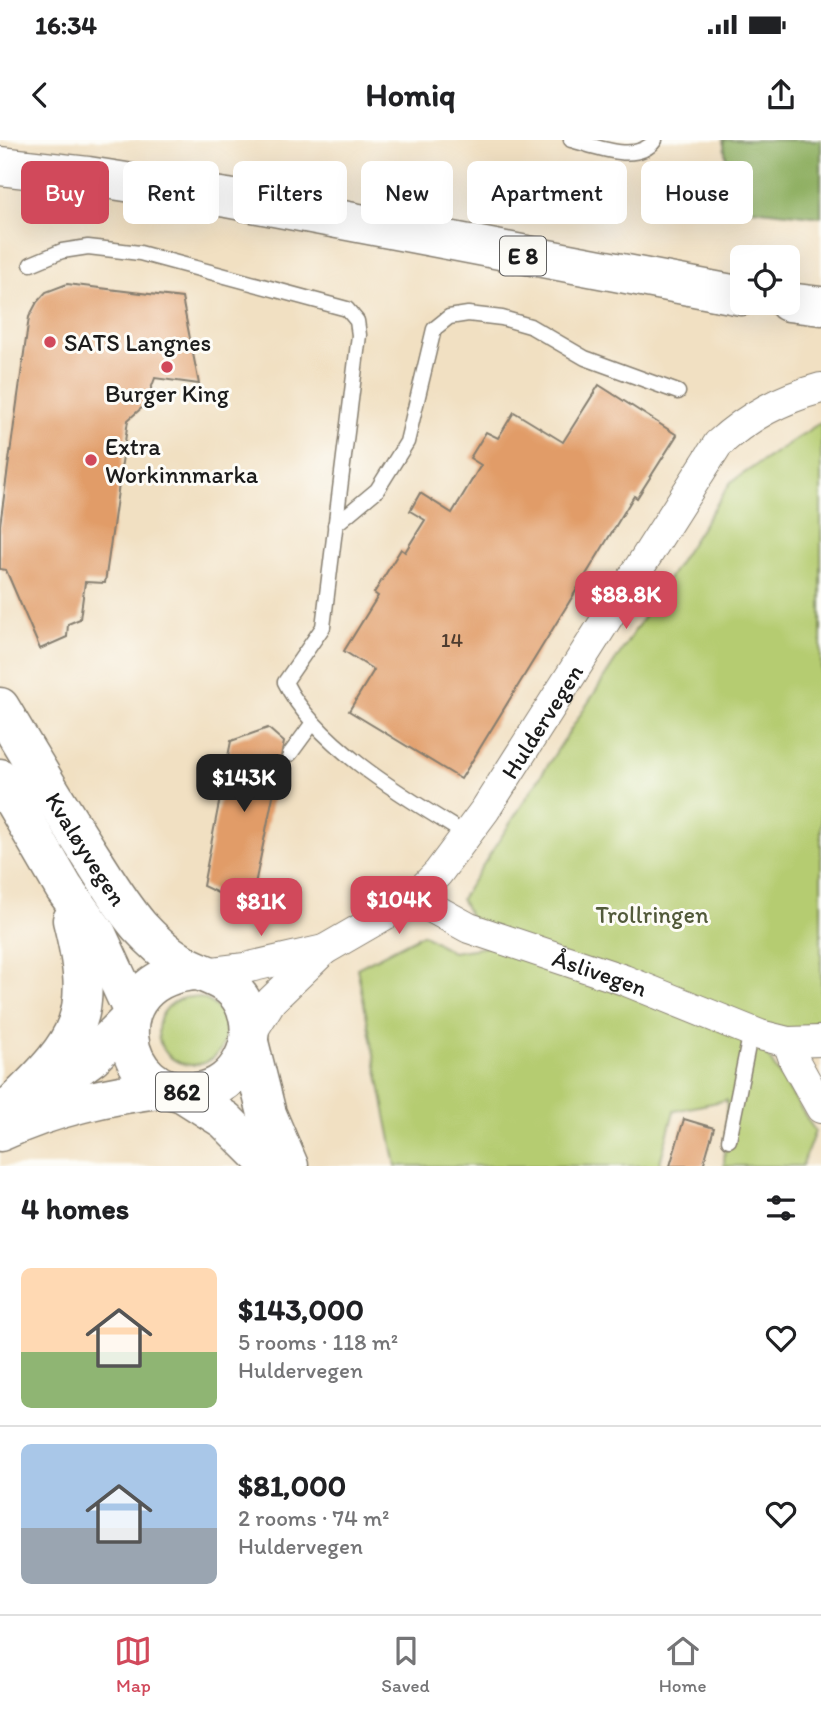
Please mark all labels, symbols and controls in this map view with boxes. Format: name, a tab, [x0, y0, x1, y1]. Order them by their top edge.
text: 16:34	[35, 9, 97, 41]
icon: back	[21, 76, 59, 114]
text: Homiq	[366, 76, 455, 114]
icon: share	[762, 76, 800, 114]
chip: Buy	[21, 161, 109, 224]
chip: Rent	[123, 161, 219, 224]
chip: Filters	[233, 161, 347, 224]
chip: New	[361, 161, 453, 224]
chip: Apartment	[467, 161, 627, 224]
chip: House	[641, 161, 753, 224]
road number: E 8	[500, 237, 546, 276]
map controls	[730, 245, 800, 315]
button: locate	[730, 245, 800, 315]
place label: SATS Langnes	[64, 328, 211, 357]
marker: SATS Langnes	[42, 334, 58, 350]
marker: Burger King	[159, 359, 175, 375]
place label: Burger King	[105, 379, 230, 408]
place label: Extra Workinnmarka	[105, 432, 259, 489]
marker: Extra Workinnmarka	[83, 452, 99, 468]
pin: $88.8K	[569, 572, 683, 631]
text: $88.8K	[591, 580, 661, 608]
house number: 14	[441, 627, 464, 652]
street label: Huldervegen	[494, 658, 589, 784]
pin: $143K	[195, 754, 293, 814]
text: $143K	[212, 763, 276, 791]
street label: Kvaløyvegen	[40, 787, 133, 911]
pin: $104K	[350, 876, 448, 936]
pin: $81K	[220, 878, 302, 938]
text: $104K	[366, 885, 432, 913]
text: $81K	[236, 887, 286, 915]
park label: Trollringen	[595, 900, 709, 929]
street label: Åslivegen	[549, 943, 652, 1003]
road number: 862	[156, 1072, 208, 1112]
icon: filters	[762, 1189, 800, 1227]
text: 4 homes	[21, 1190, 129, 1227]
text: $143,000	[238, 1291, 364, 1328]
icon: home	[77, 1296, 161, 1380]
icon: heart	[762, 1319, 800, 1357]
text: 5 rooms · 118 m²	[238, 1328, 398, 1356]
text: Huldervegen	[238, 1356, 363, 1384]
text: $81,000	[238, 1467, 346, 1504]
icon: home	[77, 1472, 161, 1556]
icon: heart	[762, 1495, 800, 1533]
text: 2 rooms · 74 m²	[238, 1504, 390, 1532]
text: Huldervegen	[238, 1532, 363, 1560]
tab: Map	[114, 1632, 152, 1697]
tab: Saved	[381, 1632, 430, 1697]
tab: Home	[659, 1632, 707, 1697]

